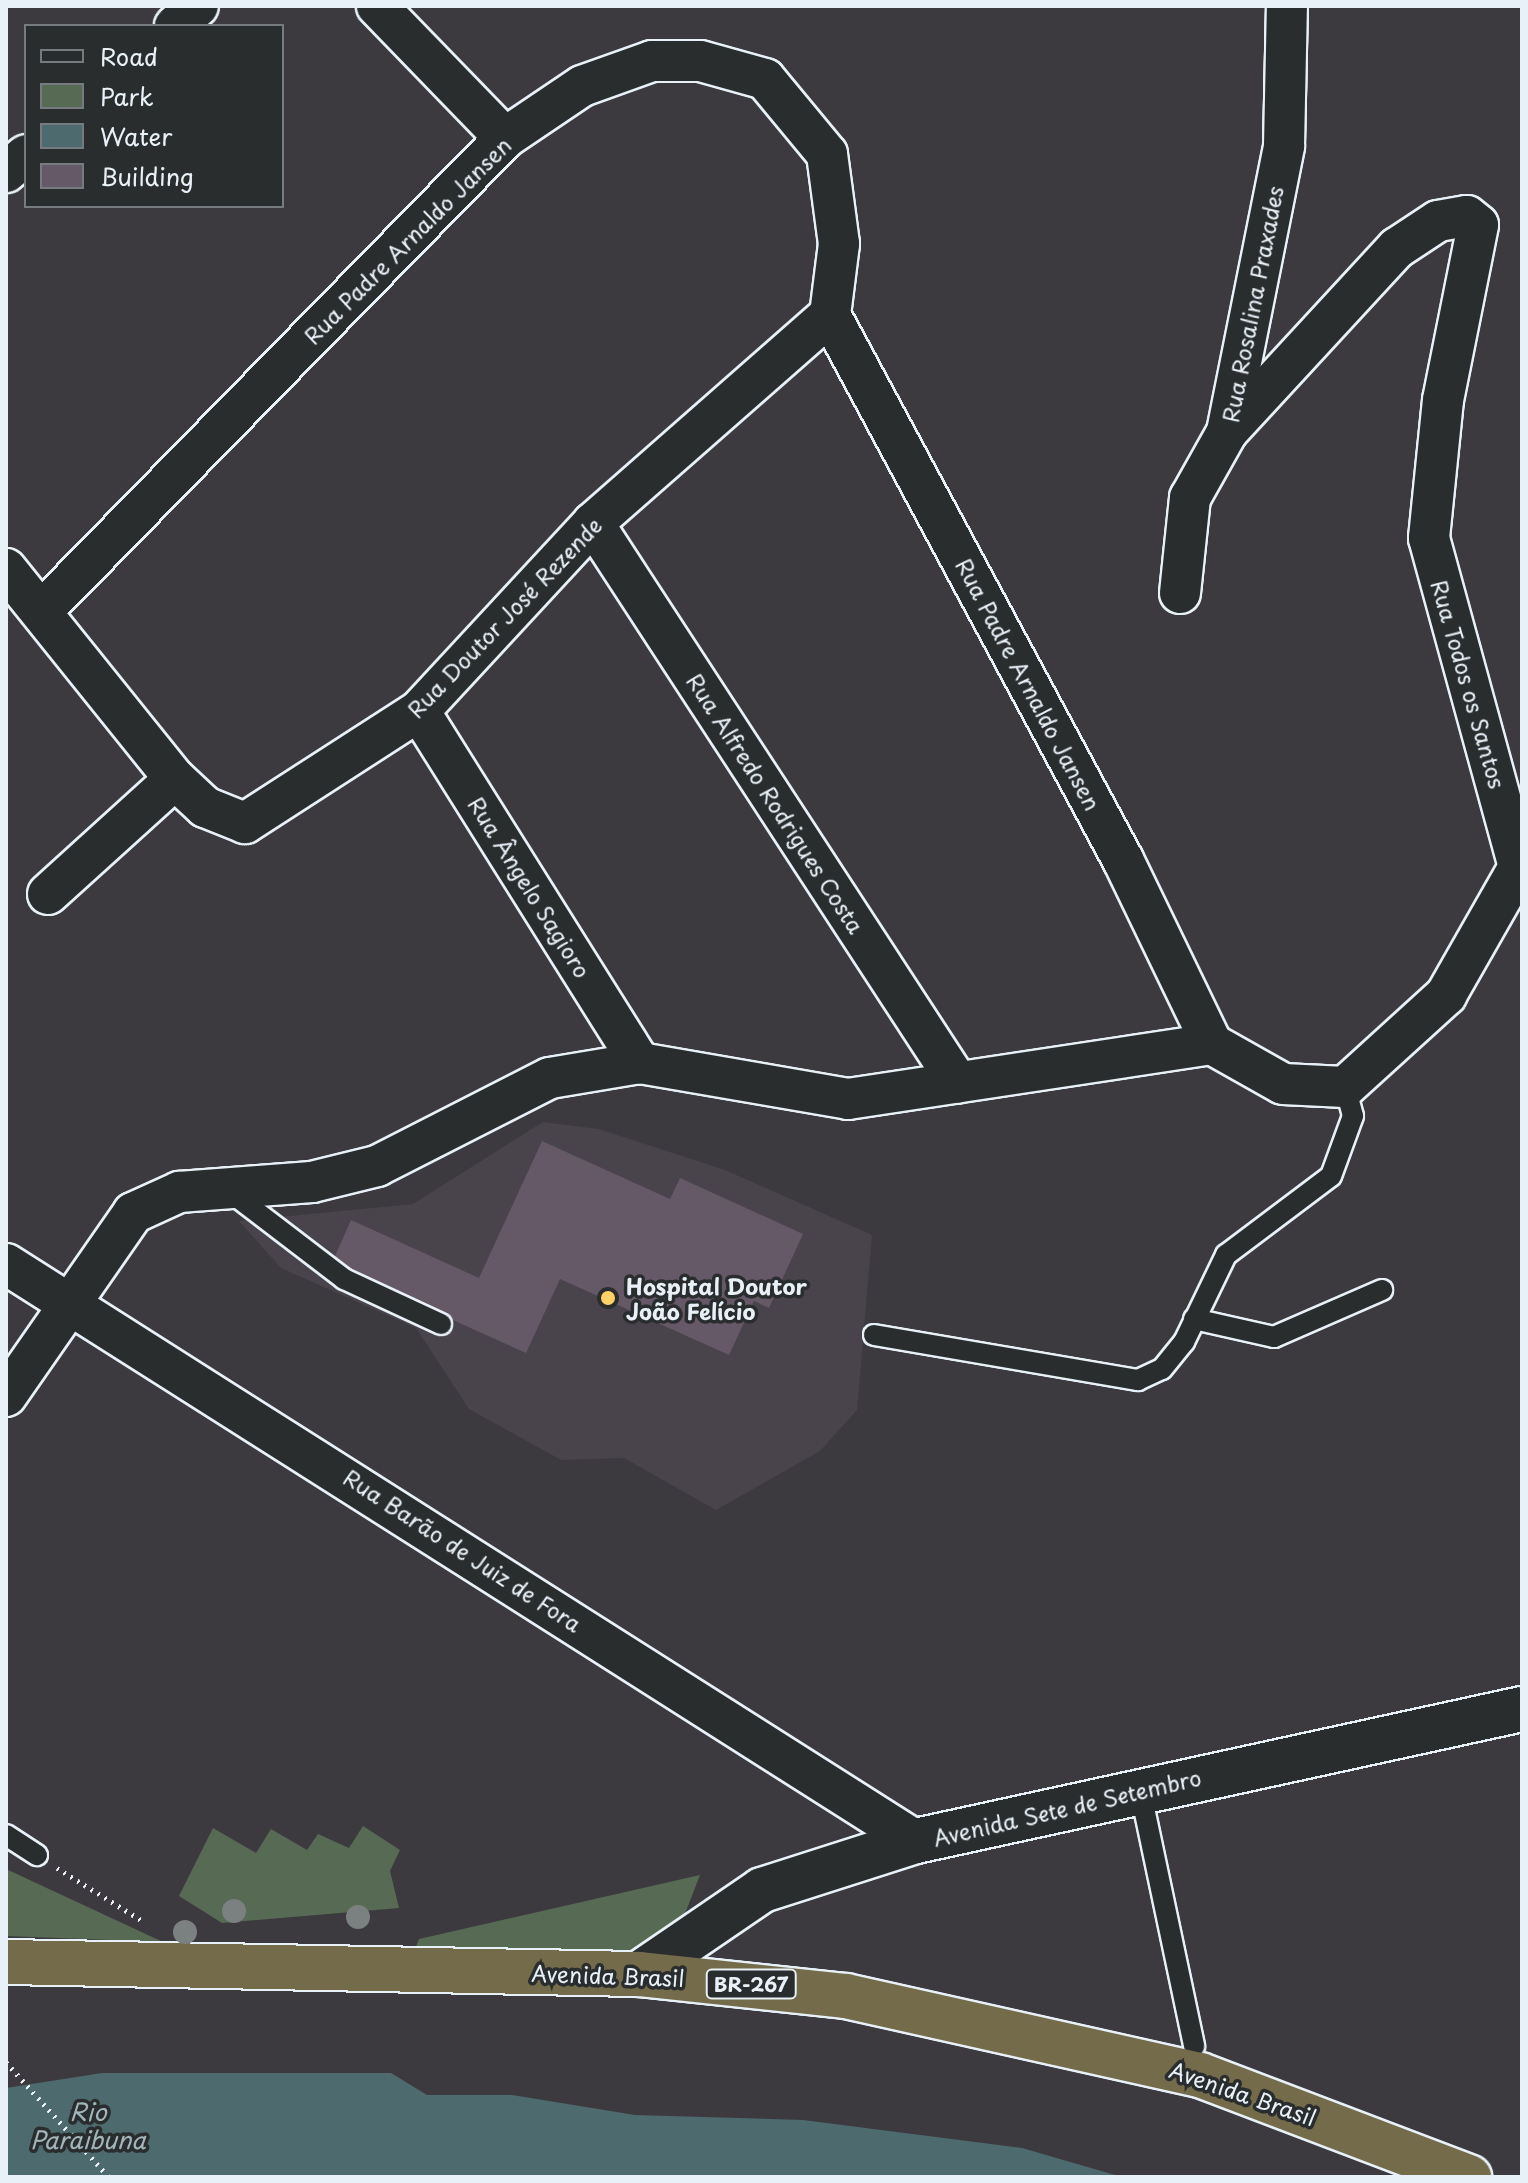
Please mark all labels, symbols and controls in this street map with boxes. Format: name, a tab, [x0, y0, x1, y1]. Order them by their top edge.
legend	[24, 24, 284, 208]
text: Road	[100, 38, 158, 74]
text: Park	[100, 78, 154, 114]
text: Water	[100, 118, 172, 154]
street label: Rua Padre Arnaldo Jansen	[297, 130, 517, 350]
text: Building	[100, 158, 194, 194]
street label: Rua Rosalina Praxades	[1216, 183, 1288, 425]
street label: Rua Doutor José Rezende	[401, 511, 607, 723]
street label: Rua Padre Arnaldo Jansen	[951, 553, 1107, 815]
street label: Rua Todos os Santos	[1427, 577, 1511, 791]
street label: Rua Alfredo Rodrigues Costa	[681, 667, 871, 939]
street label: Rua Ângelo Sagioro	[463, 791, 597, 983]
place label: Hospital Doutor João Felício	[626, 1272, 807, 1324]
marker: Hospital Doutor João Felício	[597, 1287, 619, 1309]
street label: Rua Barão de Juiz de Fora	[338, 1463, 588, 1637]
street label: Avenida Sete de Setembro	[929, 1763, 1205, 1851]
street label: Avenida Brasil	[531, 1959, 685, 1991]
road number: BR-267	[705, 1968, 797, 2000]
street label: Avenida Brasil	[1166, 2056, 1320, 2130]
water label: Rio Paraibuna	[30, 2098, 146, 2154]

